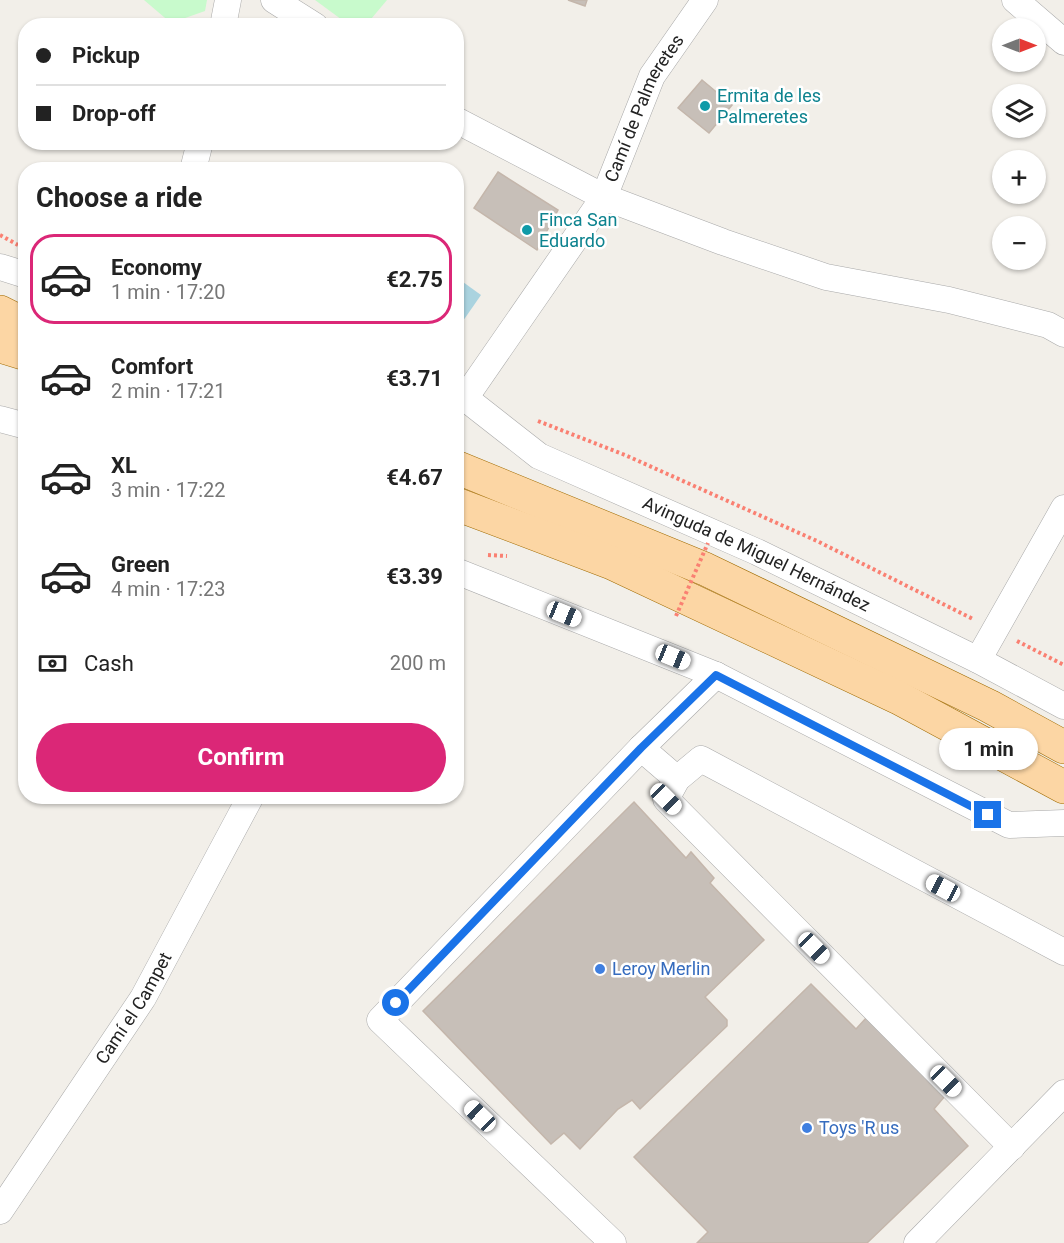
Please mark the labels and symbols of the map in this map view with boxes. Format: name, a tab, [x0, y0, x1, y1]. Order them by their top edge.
north arrow	[992, 18, 1046, 72]
street label: Camí de Palmeretes	[600, 30, 688, 185]
place label: Ermita de les Palmeretes	[717, 85, 821, 127]
marker: Ermita de les Palmeretes	[698, 99, 712, 113]
place label: Finca San Eduardo	[539, 209, 617, 251]
marker: Finca San Eduardo	[520, 223, 534, 237]
street label: Avinguda de Miguel Hernández	[640, 492, 874, 616]
car	[544, 599, 584, 629]
car	[653, 642, 693, 672]
callout: 1 min	[938, 728, 1038, 770]
car	[647, 780, 685, 818]
route end	[974, 801, 1001, 828]
car	[923, 872, 963, 904]
car	[795, 929, 833, 967]
street label: Camí el Campet	[91, 948, 176, 1068]
place label: Leroy Merlin	[612, 958, 710, 979]
marker: Leroy Merlin	[593, 962, 607, 976]
route start	[382, 989, 409, 1016]
car	[927, 1062, 965, 1100]
car	[461, 1097, 499, 1135]
place label: Toys 'R us	[819, 1117, 899, 1138]
marker: Toys 'R us	[800, 1121, 814, 1135]

